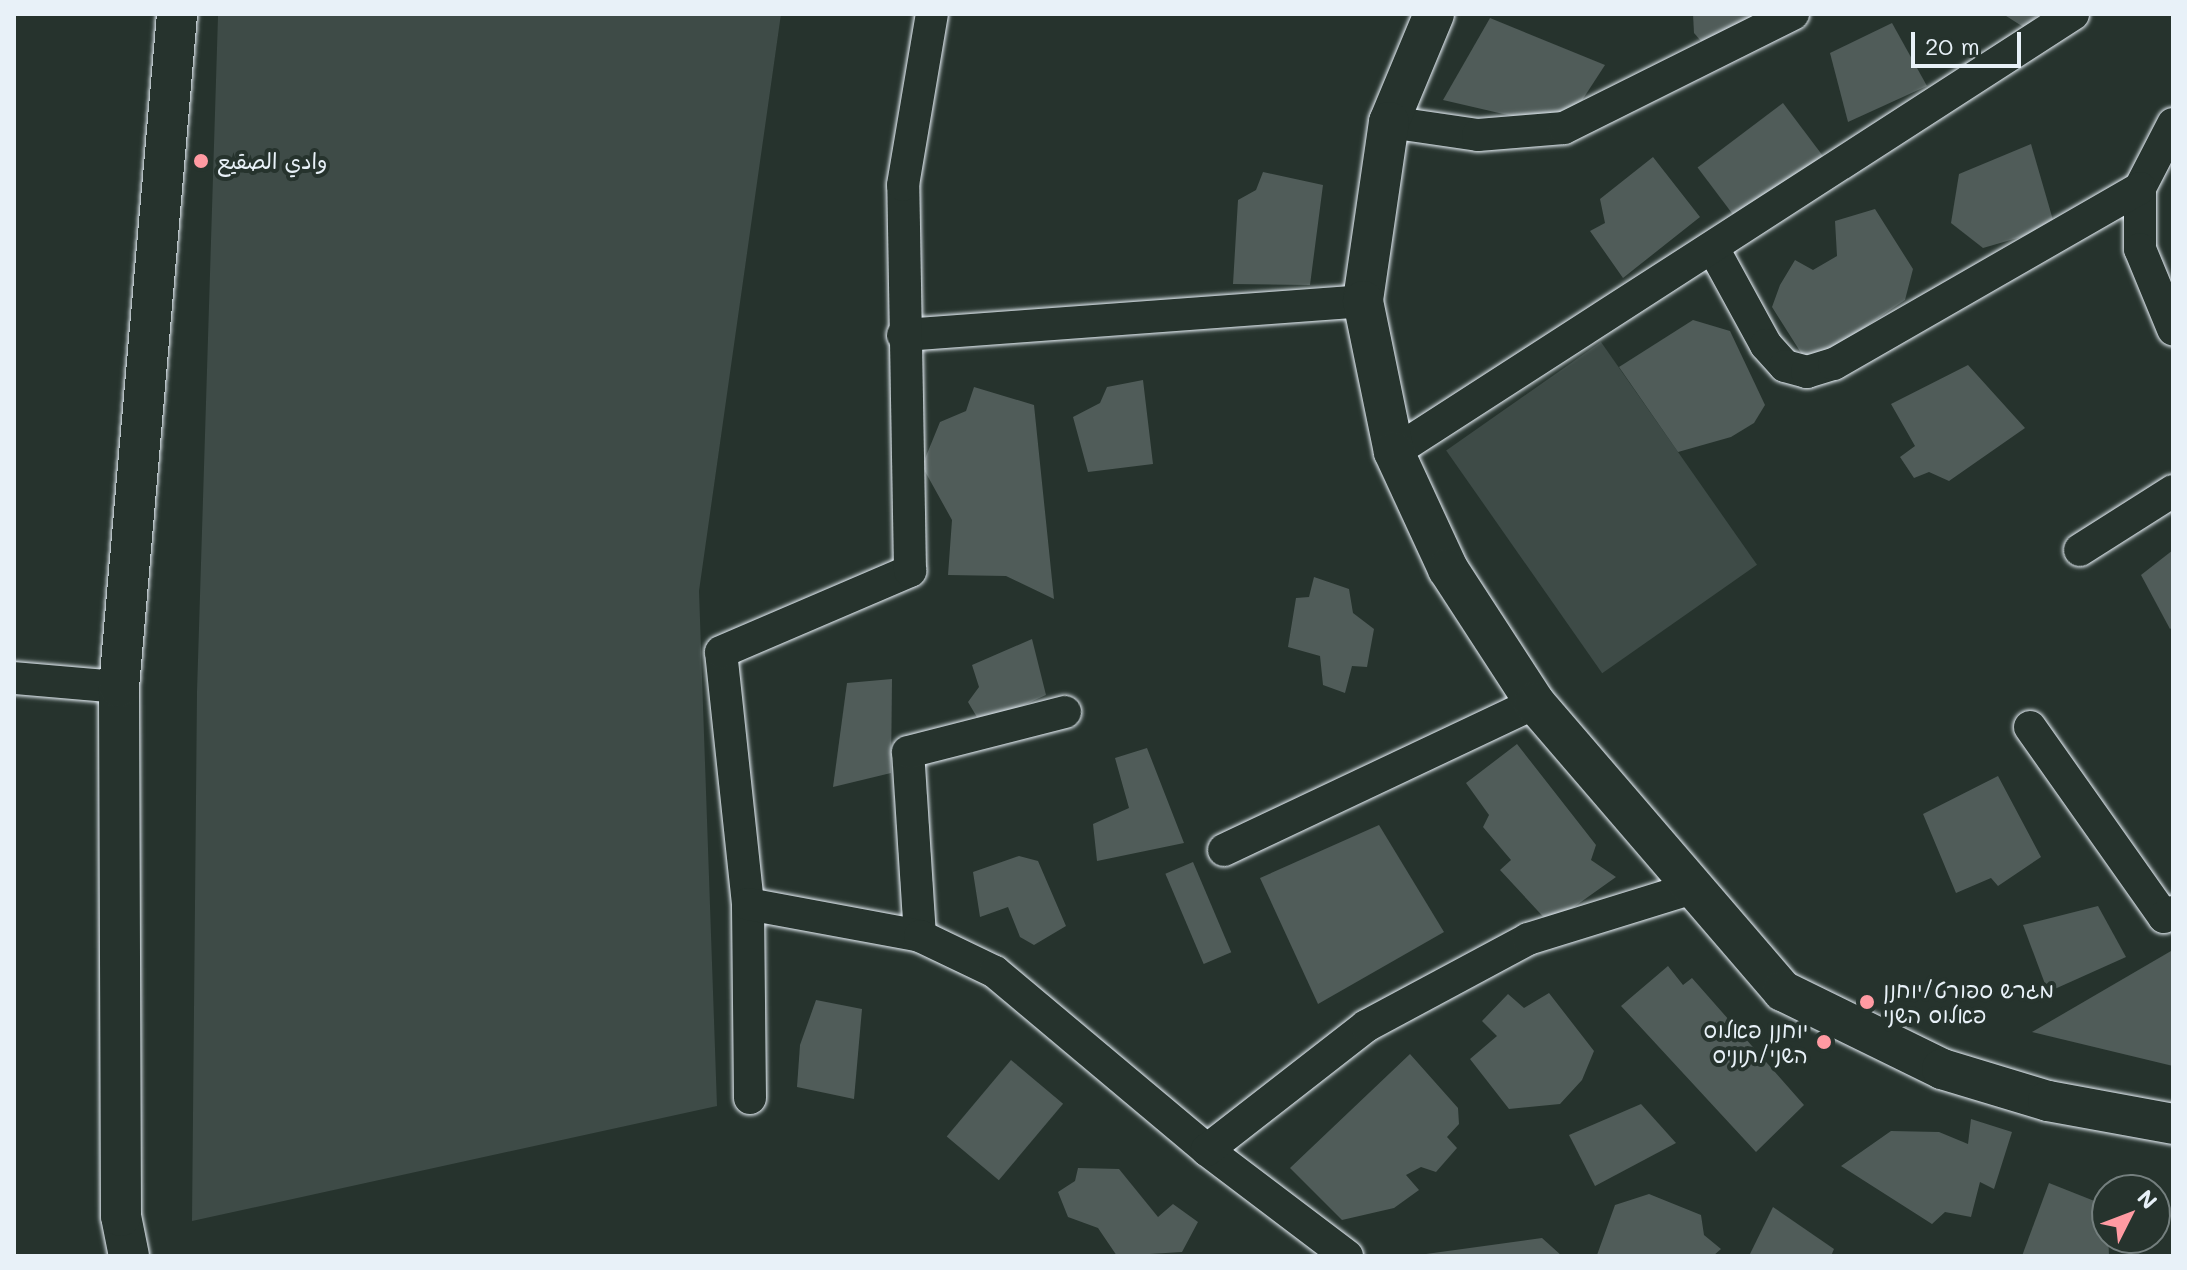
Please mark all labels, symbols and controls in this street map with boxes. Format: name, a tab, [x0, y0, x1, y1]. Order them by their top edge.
scale bar	[1915, 16, 2025, 66]
text: 20 m	[1925, 30, 1980, 61]
place label: وادي الصقيع	[217, 148, 327, 174]
marker: وادي الصقيع	[192, 152, 210, 170]
place label: מגרש ספורט/יוחנן פאלוס השני	[1883, 976, 2054, 1028]
marker: מגרש ספורט/יוחנן פאלוס השני	[1858, 993, 1876, 1011]
place label: יוחנן פאלוס השני/תוניס	[1704, 1016, 1808, 1068]
marker: יוחנן פאלוס השני/תוניס	[1815, 1033, 1833, 1051]
north arrow	[2091, 1174, 2171, 1254]
text: N	[2131, 1183, 2164, 1215]

